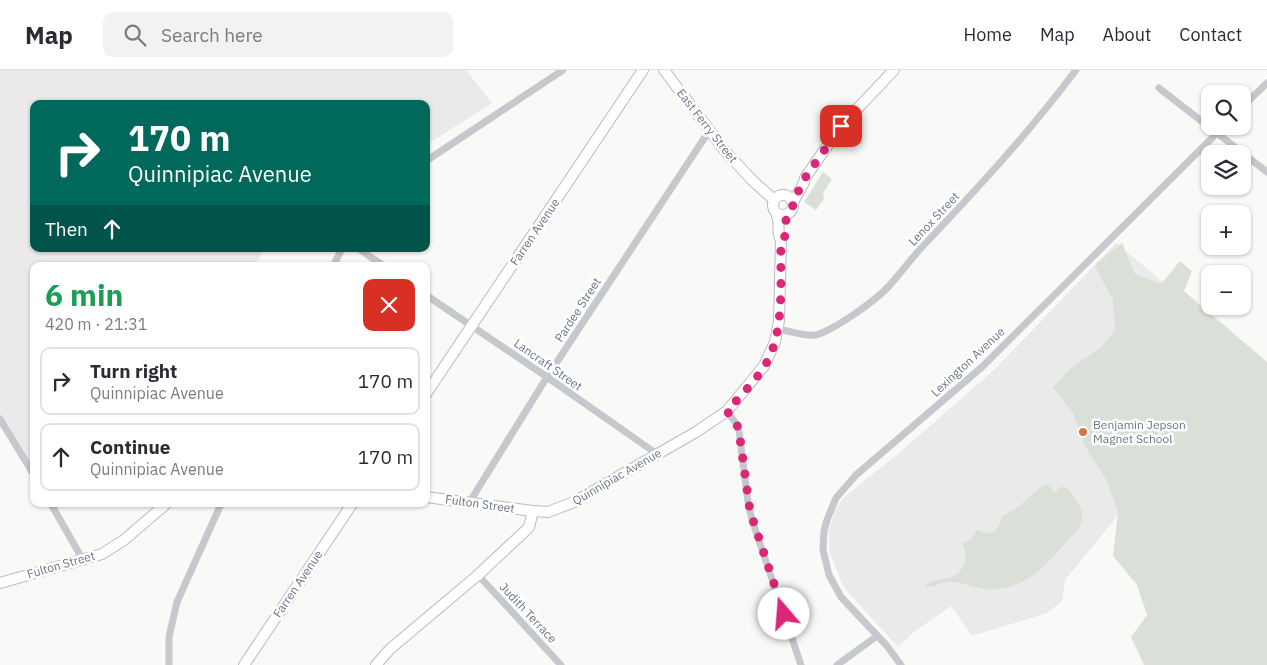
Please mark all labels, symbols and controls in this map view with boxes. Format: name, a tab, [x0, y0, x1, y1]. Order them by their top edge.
search box	[103, 12, 453, 57]
text: Map	[25, 19, 73, 51]
icon: search	[121, 21, 149, 49]
text: Search here	[161, 23, 263, 47]
text: Home	[964, 23, 1012, 46]
text: Map	[1040, 23, 1075, 46]
text: About	[1103, 23, 1151, 46]
text: Contact	[1179, 23, 1242, 46]
map controls	[1201, 85, 1251, 315]
button: search	[1201, 85, 1251, 135]
street label: East Ferry Street	[674, 86, 741, 166]
pin	[820, 105, 862, 147]
icon: arrive	[827, 112, 855, 140]
text: 170 m	[128, 115, 231, 161]
icon: right	[45, 120, 110, 185]
button: layers	[1201, 145, 1251, 195]
text: Quinnipiac Avenue	[128, 159, 312, 188]
street label: Lenox Street	[905, 189, 962, 249]
street label: Farren Avenue	[507, 195, 563, 268]
button: +	[1201, 205, 1251, 255]
icon: ahead	[98, 215, 126, 243]
text: Then	[45, 217, 88, 241]
button: −	[1201, 265, 1251, 315]
text: 6 min	[45, 275, 123, 314]
street label: Pardee Street	[551, 275, 604, 345]
button: close	[363, 279, 415, 331]
text: 420 m · 21:31	[45, 314, 147, 334]
street label: Lexington Avenue	[928, 323, 1008, 400]
street label: Lancraft Street	[511, 336, 585, 394]
text: Turn right	[90, 359, 177, 383]
icon: right	[47, 367, 75, 395]
text: 170 m	[358, 369, 413, 393]
text: Quinnipiac Avenue	[90, 383, 224, 403]
place label: Benjamin Jepson Magnet School	[1093, 417, 1186, 446]
marker: Benjamin Jepson Magnet School	[1077, 426, 1089, 438]
text: Continue	[90, 435, 170, 459]
icon: ahead	[47, 443, 75, 471]
text: 170 m	[358, 445, 413, 469]
street label: Quinnipiac Avenue	[570, 445, 664, 508]
text: Quinnipiac Avenue	[90, 459, 224, 479]
street label: Fulton Street	[444, 491, 516, 516]
street label: Farren Avenue	[270, 547, 326, 620]
street label: Fulton Street	[25, 548, 97, 581]
street label: Judith Terrace	[497, 579, 560, 646]
position arrow	[757, 587, 809, 639]

